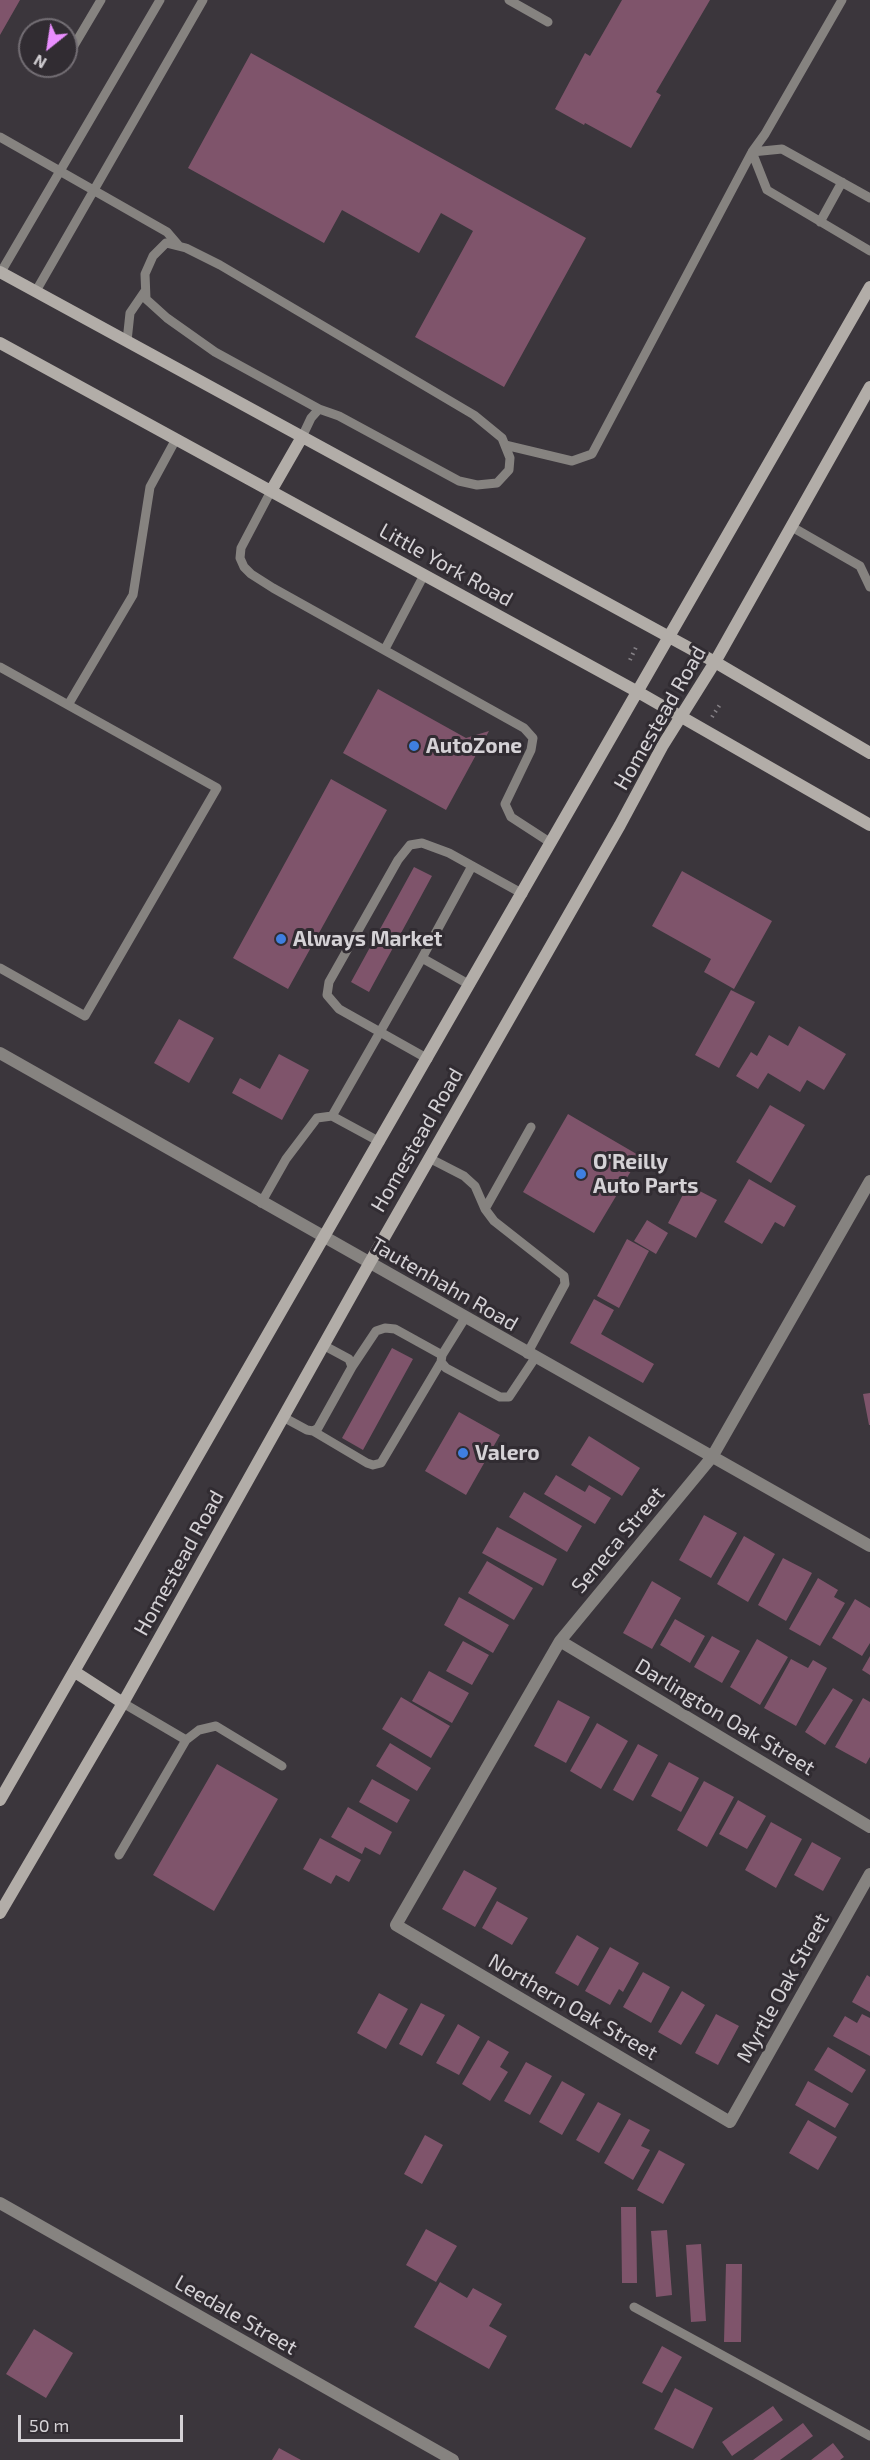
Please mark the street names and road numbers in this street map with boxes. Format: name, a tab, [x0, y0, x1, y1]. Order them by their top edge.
street label: Little York Road	[375, 518, 517, 612]
street label: Homestead Road	[609, 641, 711, 795]
street label: Homestead Road	[366, 1063, 468, 1217]
street label: Tautenhahn Road	[366, 1231, 522, 1337]
street label: Seneca Street	[566, 1482, 670, 1598]
street label: Homestead Road	[129, 1486, 229, 1640]
street label: Darlington Oak Street	[630, 1653, 820, 1781]
street label: Myrtle Oak Street	[731, 1909, 835, 2067]
street label: Northern Oak Street	[484, 1948, 662, 2066]
street label: Leedale Street	[170, 2270, 302, 2360]

